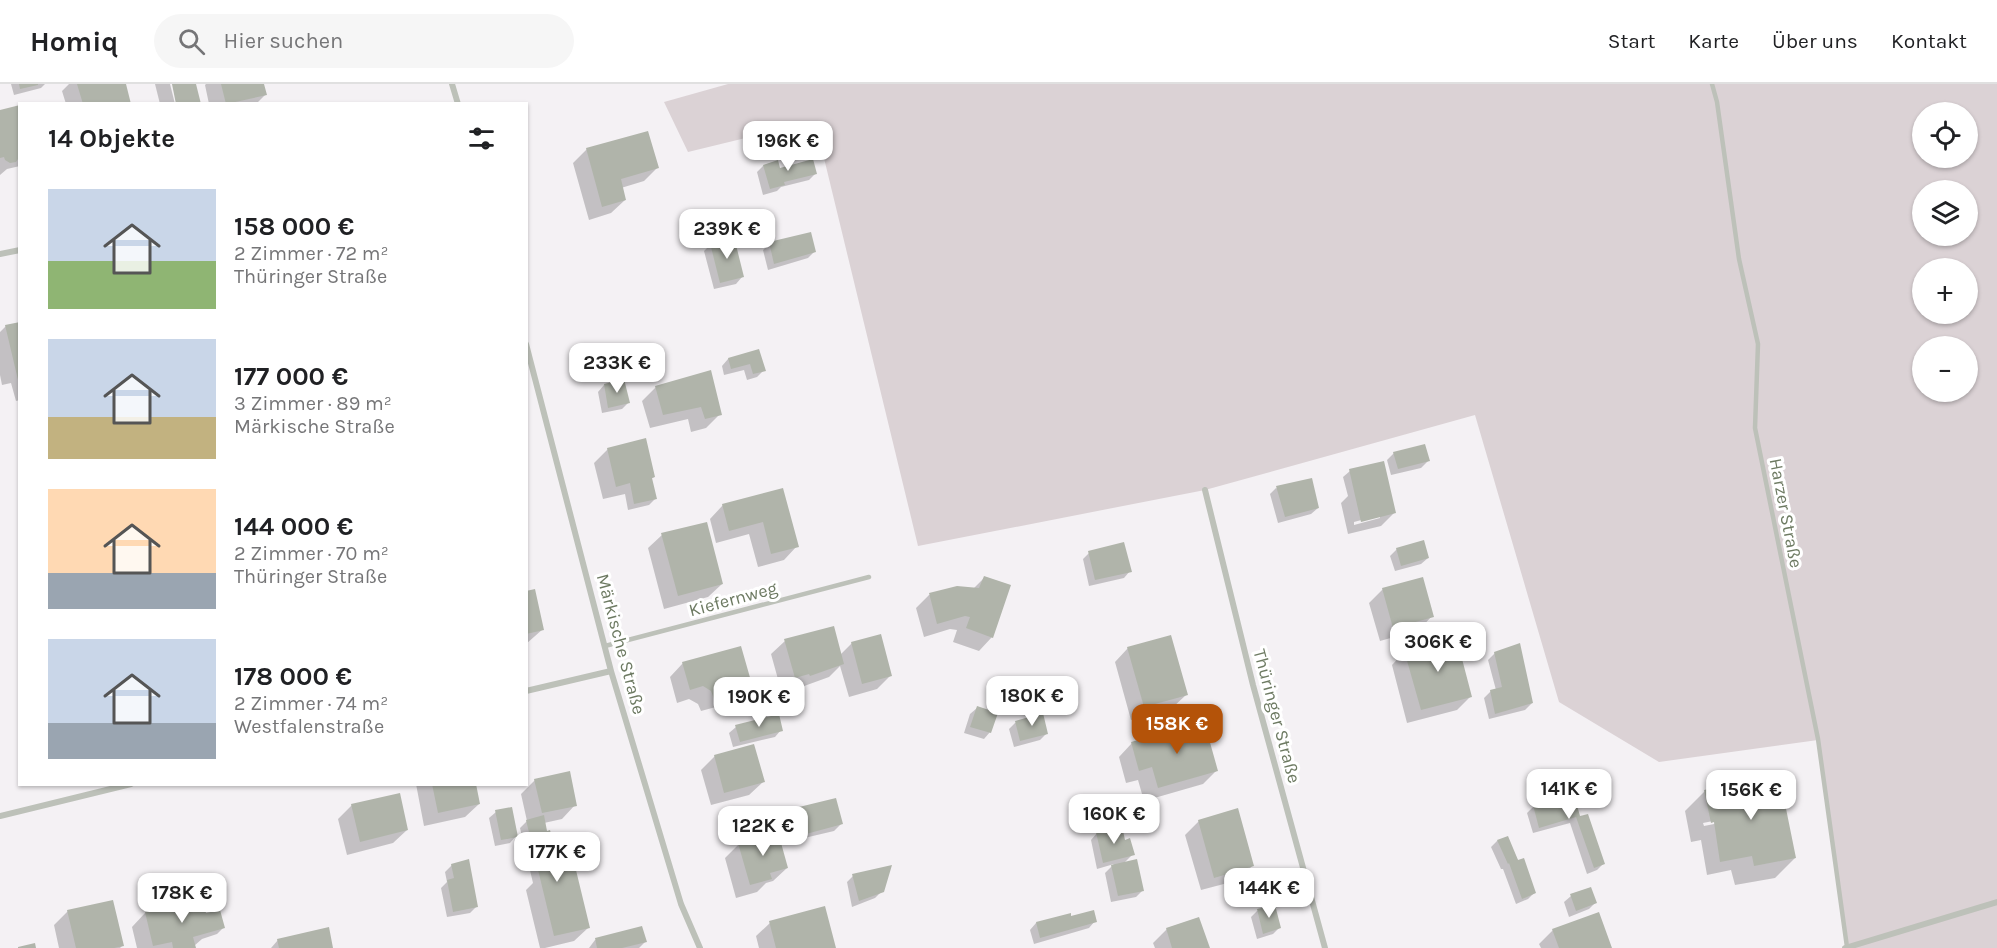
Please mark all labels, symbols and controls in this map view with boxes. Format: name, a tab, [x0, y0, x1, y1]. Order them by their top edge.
search box	[154, 14, 574, 68]
text: Homiq	[30, 25, 118, 58]
icon: search	[175, 25, 208, 58]
text: Hier suchen	[223, 28, 343, 54]
text: Start	[1608, 29, 1655, 53]
text: Karte	[1688, 29, 1739, 53]
text: Über uns	[1772, 29, 1858, 53]
text: Kontakt	[1891, 29, 1967, 53]
map controls	[1912, 102, 1978, 402]
button: locate	[1912, 102, 1978, 168]
pin: 196K €	[739, 121, 837, 172]
icon: filters	[465, 122, 498, 155]
text: 14 Objekte	[48, 123, 175, 154]
text: 196K €	[757, 129, 819, 152]
button: layers	[1912, 180, 1978, 246]
pin: 239K €	[678, 209, 776, 260]
text: 158 000 €	[234, 211, 354, 242]
icon: home	[96, 213, 168, 285]
text: 239K €	[693, 217, 761, 240]
text: 2 Zimmer · 72 m²	[234, 242, 389, 265]
button: +	[1912, 258, 1978, 324]
text: Thüringer Straße	[234, 265, 387, 288]
button: −	[1912, 336, 1978, 402]
pin: 233K €	[568, 343, 666, 394]
text: 233K €	[583, 351, 651, 374]
text: 177 000 €	[234, 361, 348, 392]
icon: home	[96, 363, 168, 435]
text: 3 Zimmer · 89 m²	[234, 392, 392, 415]
text: Märkische Straße	[234, 415, 395, 438]
street label: Harzer Straße	[1765, 456, 1807, 570]
text: 144 000 €	[234, 511, 353, 542]
icon: home	[96, 513, 168, 585]
text: 2 Zimmer · 70 m²	[234, 542, 389, 565]
text: Thüringer Straße	[234, 565, 387, 588]
street label: Märkische Straße	[592, 571, 650, 717]
street label: Kiefernweg	[686, 577, 780, 621]
pin: 306K €	[1389, 622, 1487, 673]
text: 306K €	[1404, 630, 1472, 653]
street label: Thüringer Straße	[1249, 646, 1305, 786]
text: 178 000 €	[234, 661, 352, 692]
icon: home	[96, 663, 168, 735]
pin: 180K €	[983, 676, 1081, 727]
pin: 190K €	[710, 677, 808, 728]
text: 180K €	[1000, 684, 1064, 707]
text: 190K €	[728, 685, 790, 708]
text: 2 Zimmer · 74 m²	[234, 692, 388, 715]
pin: 158K €	[1128, 704, 1226, 755]
text: 158K €	[1146, 712, 1208, 735]
text: Westfalenstraße	[234, 715, 384, 738]
pin: 141K €	[1520, 769, 1618, 820]
pin: 156K €	[1702, 770, 1800, 821]
text: 141K €	[1541, 777, 1597, 800]
text: 156K €	[1720, 778, 1782, 801]
pin: 160K €	[1065, 794, 1163, 845]
text: 160K €	[1083, 802, 1145, 825]
pin: 122K €	[714, 806, 812, 857]
text: 122K €	[732, 814, 794, 837]
pin: 177K €	[508, 832, 606, 883]
text: 177K €	[528, 840, 586, 863]
pin: 144K €	[1220, 868, 1318, 919]
pin: 178K €	[133, 873, 231, 924]
text: 144K €	[1238, 876, 1300, 899]
text: 178K €	[152, 881, 212, 904]

